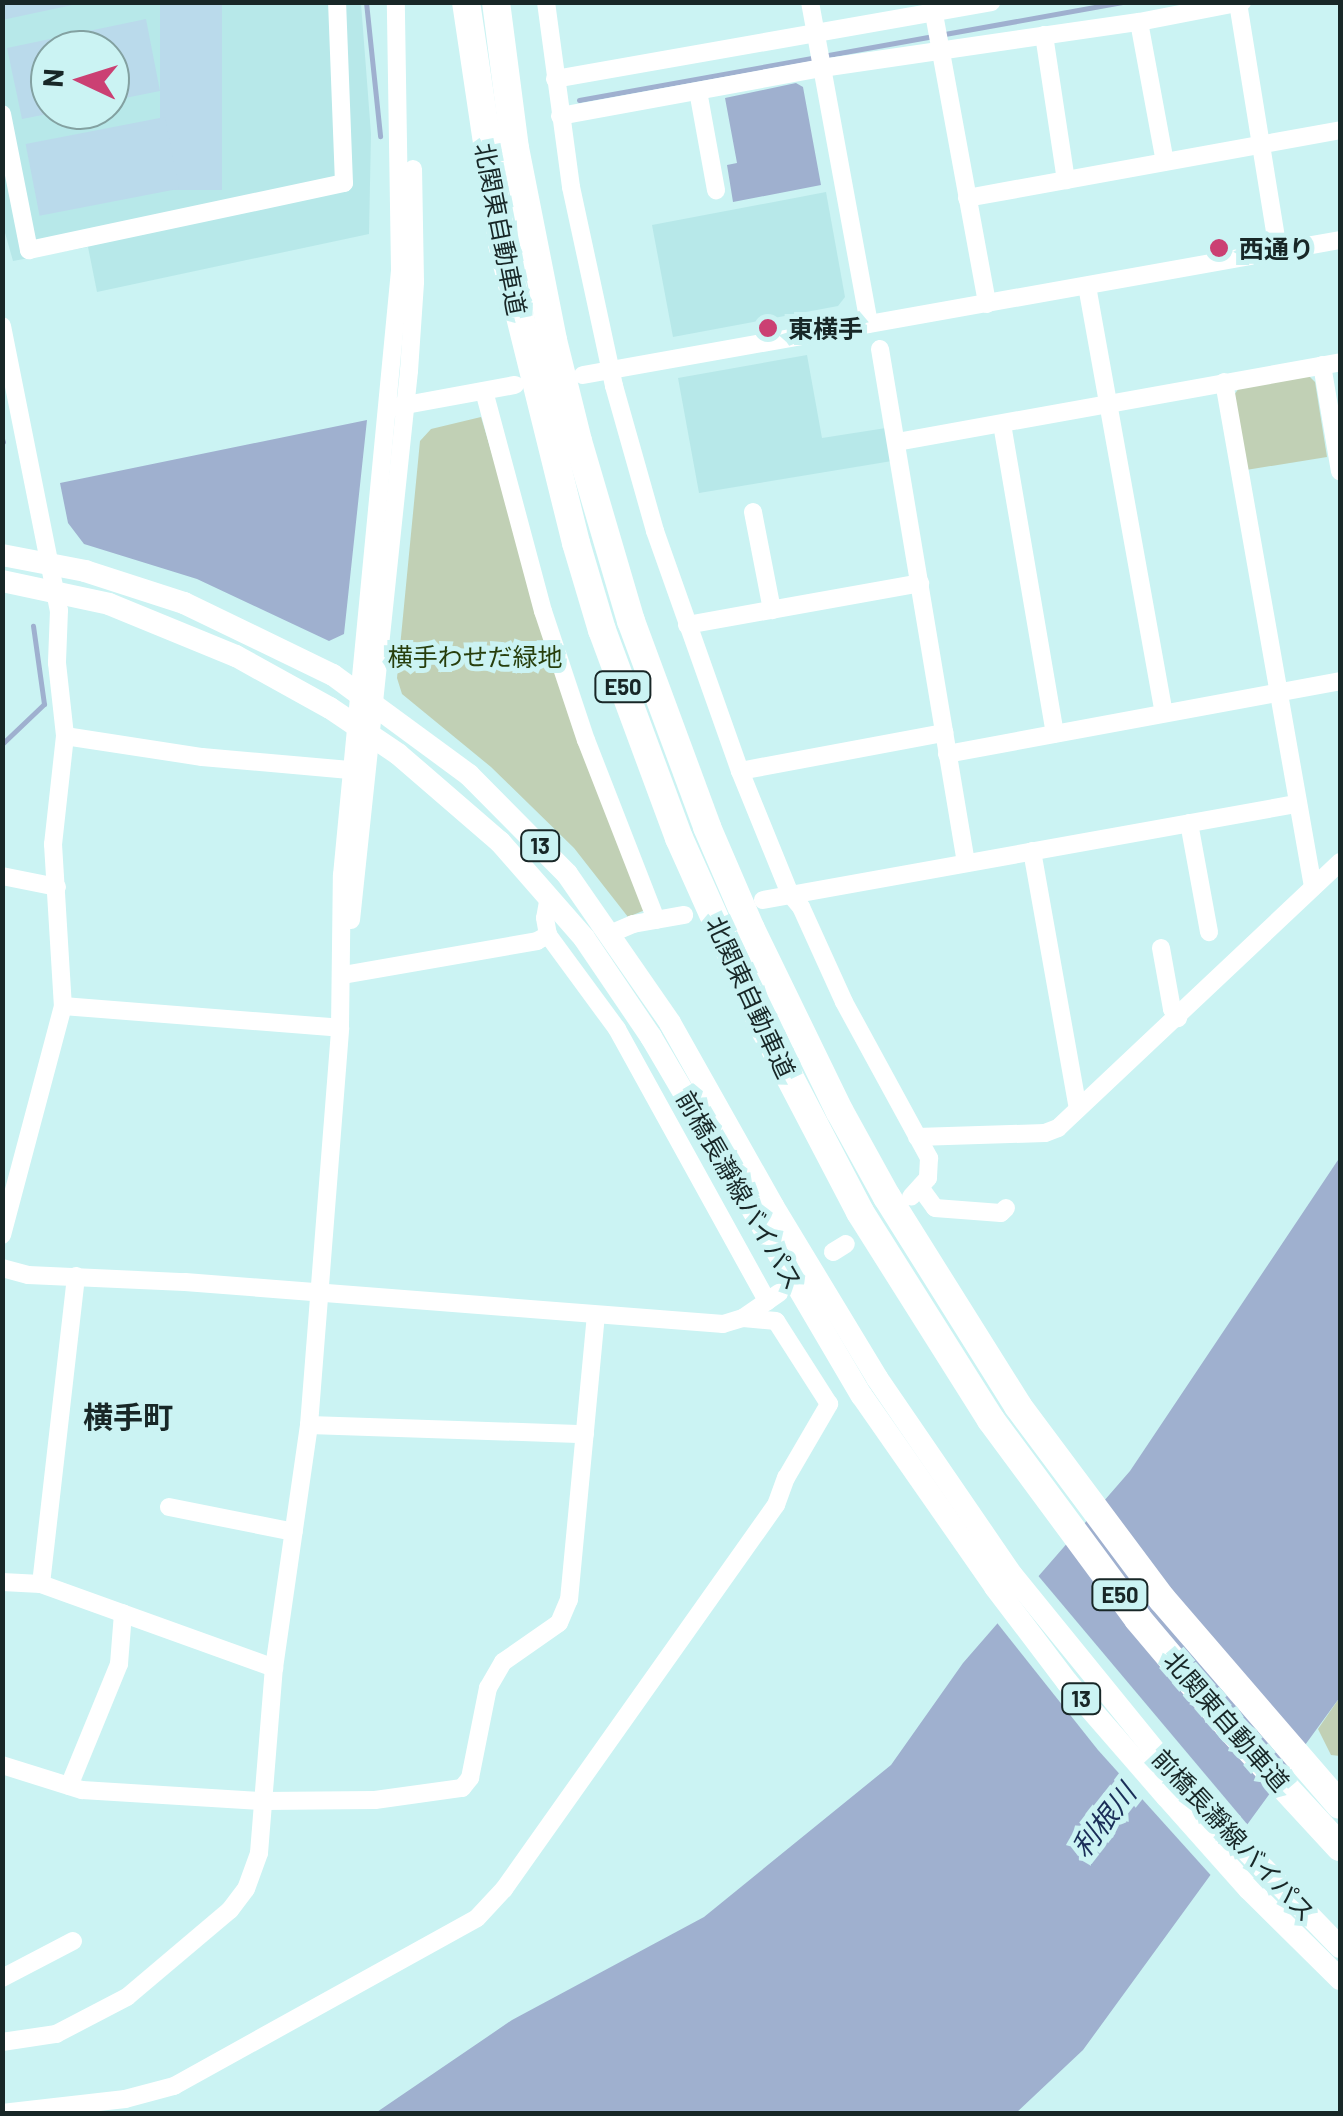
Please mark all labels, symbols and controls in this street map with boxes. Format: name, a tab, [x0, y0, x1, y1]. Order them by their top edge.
north arrow	[30, 30, 130, 130]
text: N	[34, 68, 70, 89]
street label: 北関東自動車道	[470, 140, 532, 318]
place label: 西通り	[1239, 233, 1314, 263]
marker: 西通り	[1208, 237, 1230, 259]
place label: 東横手	[788, 313, 863, 343]
marker: 東横手	[757, 317, 779, 339]
park label: 横手わせだ緑地	[388, 641, 562, 671]
road number: E50	[593, 670, 653, 704]
road number: 13	[520, 829, 560, 863]
street label: 北関東自動車道	[700, 911, 802, 1083]
street label: 前橋長瀞線バイパス	[671, 1085, 809, 1295]
district label: 横手町	[83, 1398, 173, 1434]
road number: E50	[1090, 1578, 1150, 1612]
street label: 北関東自動車道	[1158, 1645, 1296, 1797]
road number: 13	[1061, 1682, 1101, 1716]
street label: 前橋長瀞線バイパス	[1146, 1742, 1322, 1928]
water label: 利根川	[1064, 1777, 1142, 1863]

